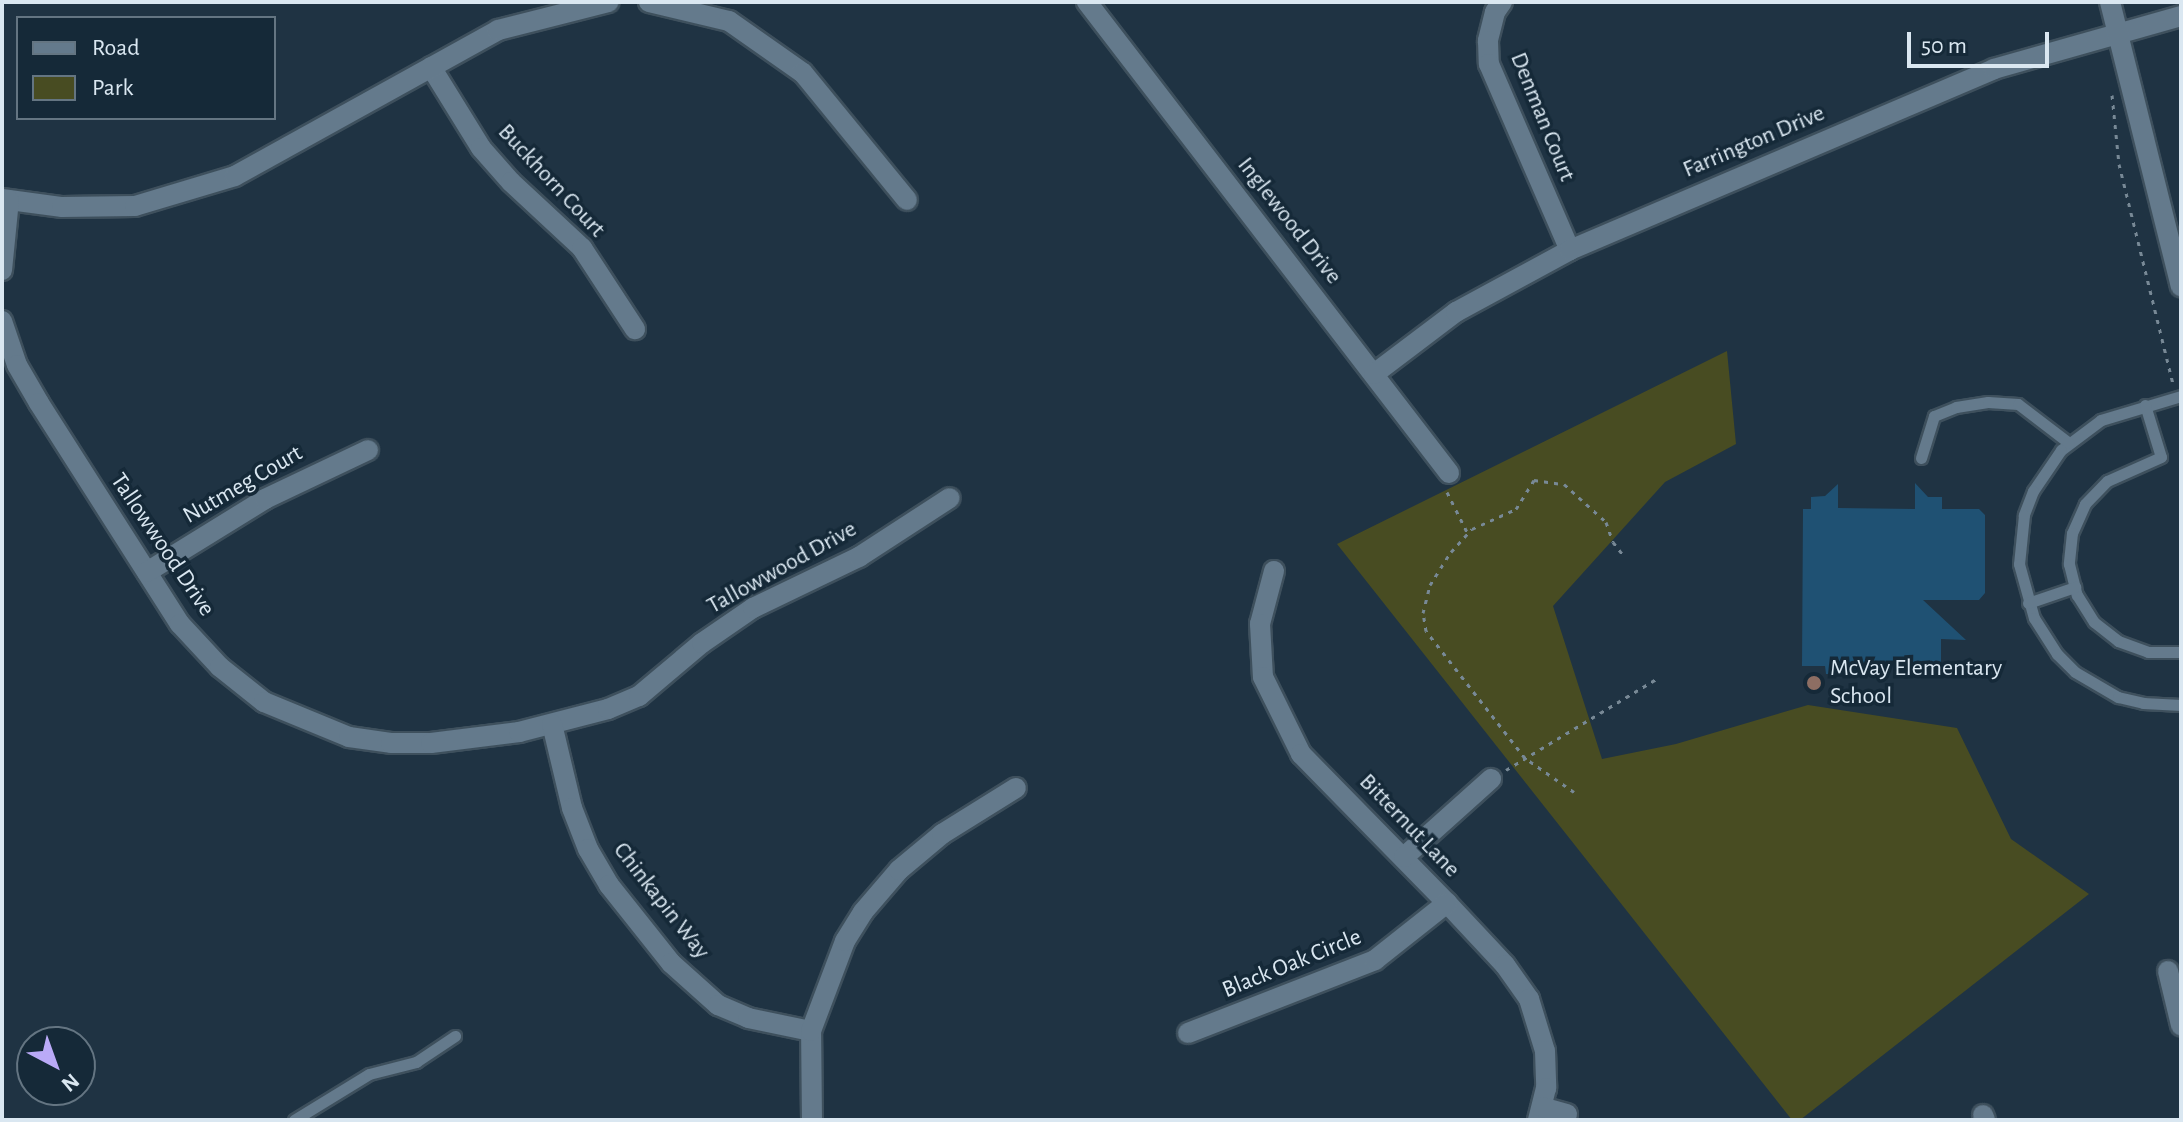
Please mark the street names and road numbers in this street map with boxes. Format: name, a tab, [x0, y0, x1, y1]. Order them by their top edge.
street label: Denman Court	[1503, 48, 1581, 186]
street label: Farrington Drive	[1679, 99, 1829, 185]
street label: Buckhorn Court	[491, 118, 611, 244]
street label: Inglewood Drive	[1231, 152, 1347, 290]
street label: Nutmeg Court	[178, 439, 308, 531]
street label: Tallowwood Drive	[104, 468, 220, 622]
street label: Tallowwood Drive	[702, 515, 862, 621]
street label: Bitternut Lane	[1352, 768, 1466, 884]
street label: Chinkapin Way	[606, 837, 716, 965]
street label: Black Oak Circle	[1218, 923, 1366, 1005]

